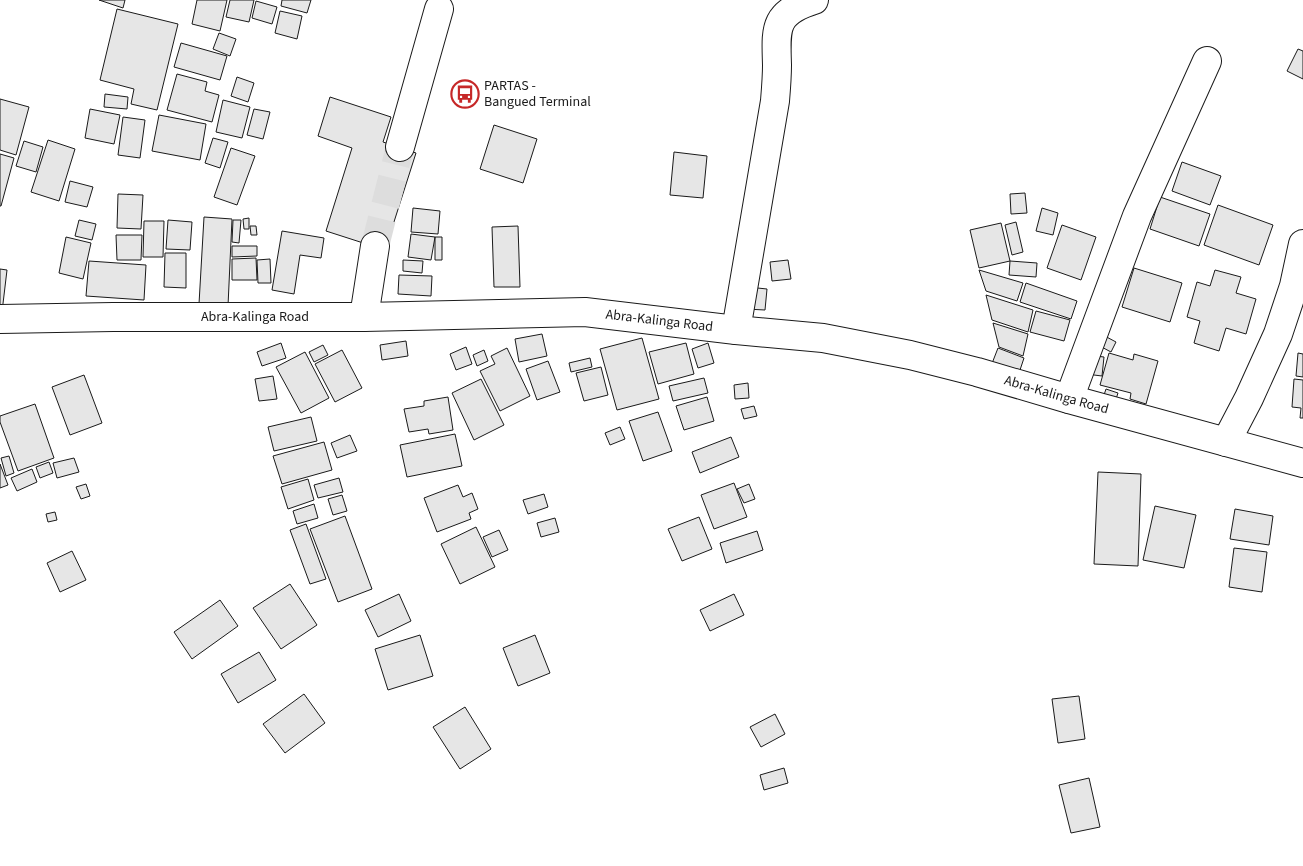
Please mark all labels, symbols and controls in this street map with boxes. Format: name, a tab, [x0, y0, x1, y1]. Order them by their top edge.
place label: PARTAS - Bangued Terminal	[484, 76, 591, 112]
bus stop icon: PARTAS - Bangued Terminal	[450, 79, 480, 109]
street label: Abra-Kalinga Road	[605, 305, 714, 337]
street label: Abra-Kalinga Road	[201, 307, 309, 327]
street label: Abra-Kalinga Road	[1002, 370, 1111, 419]

